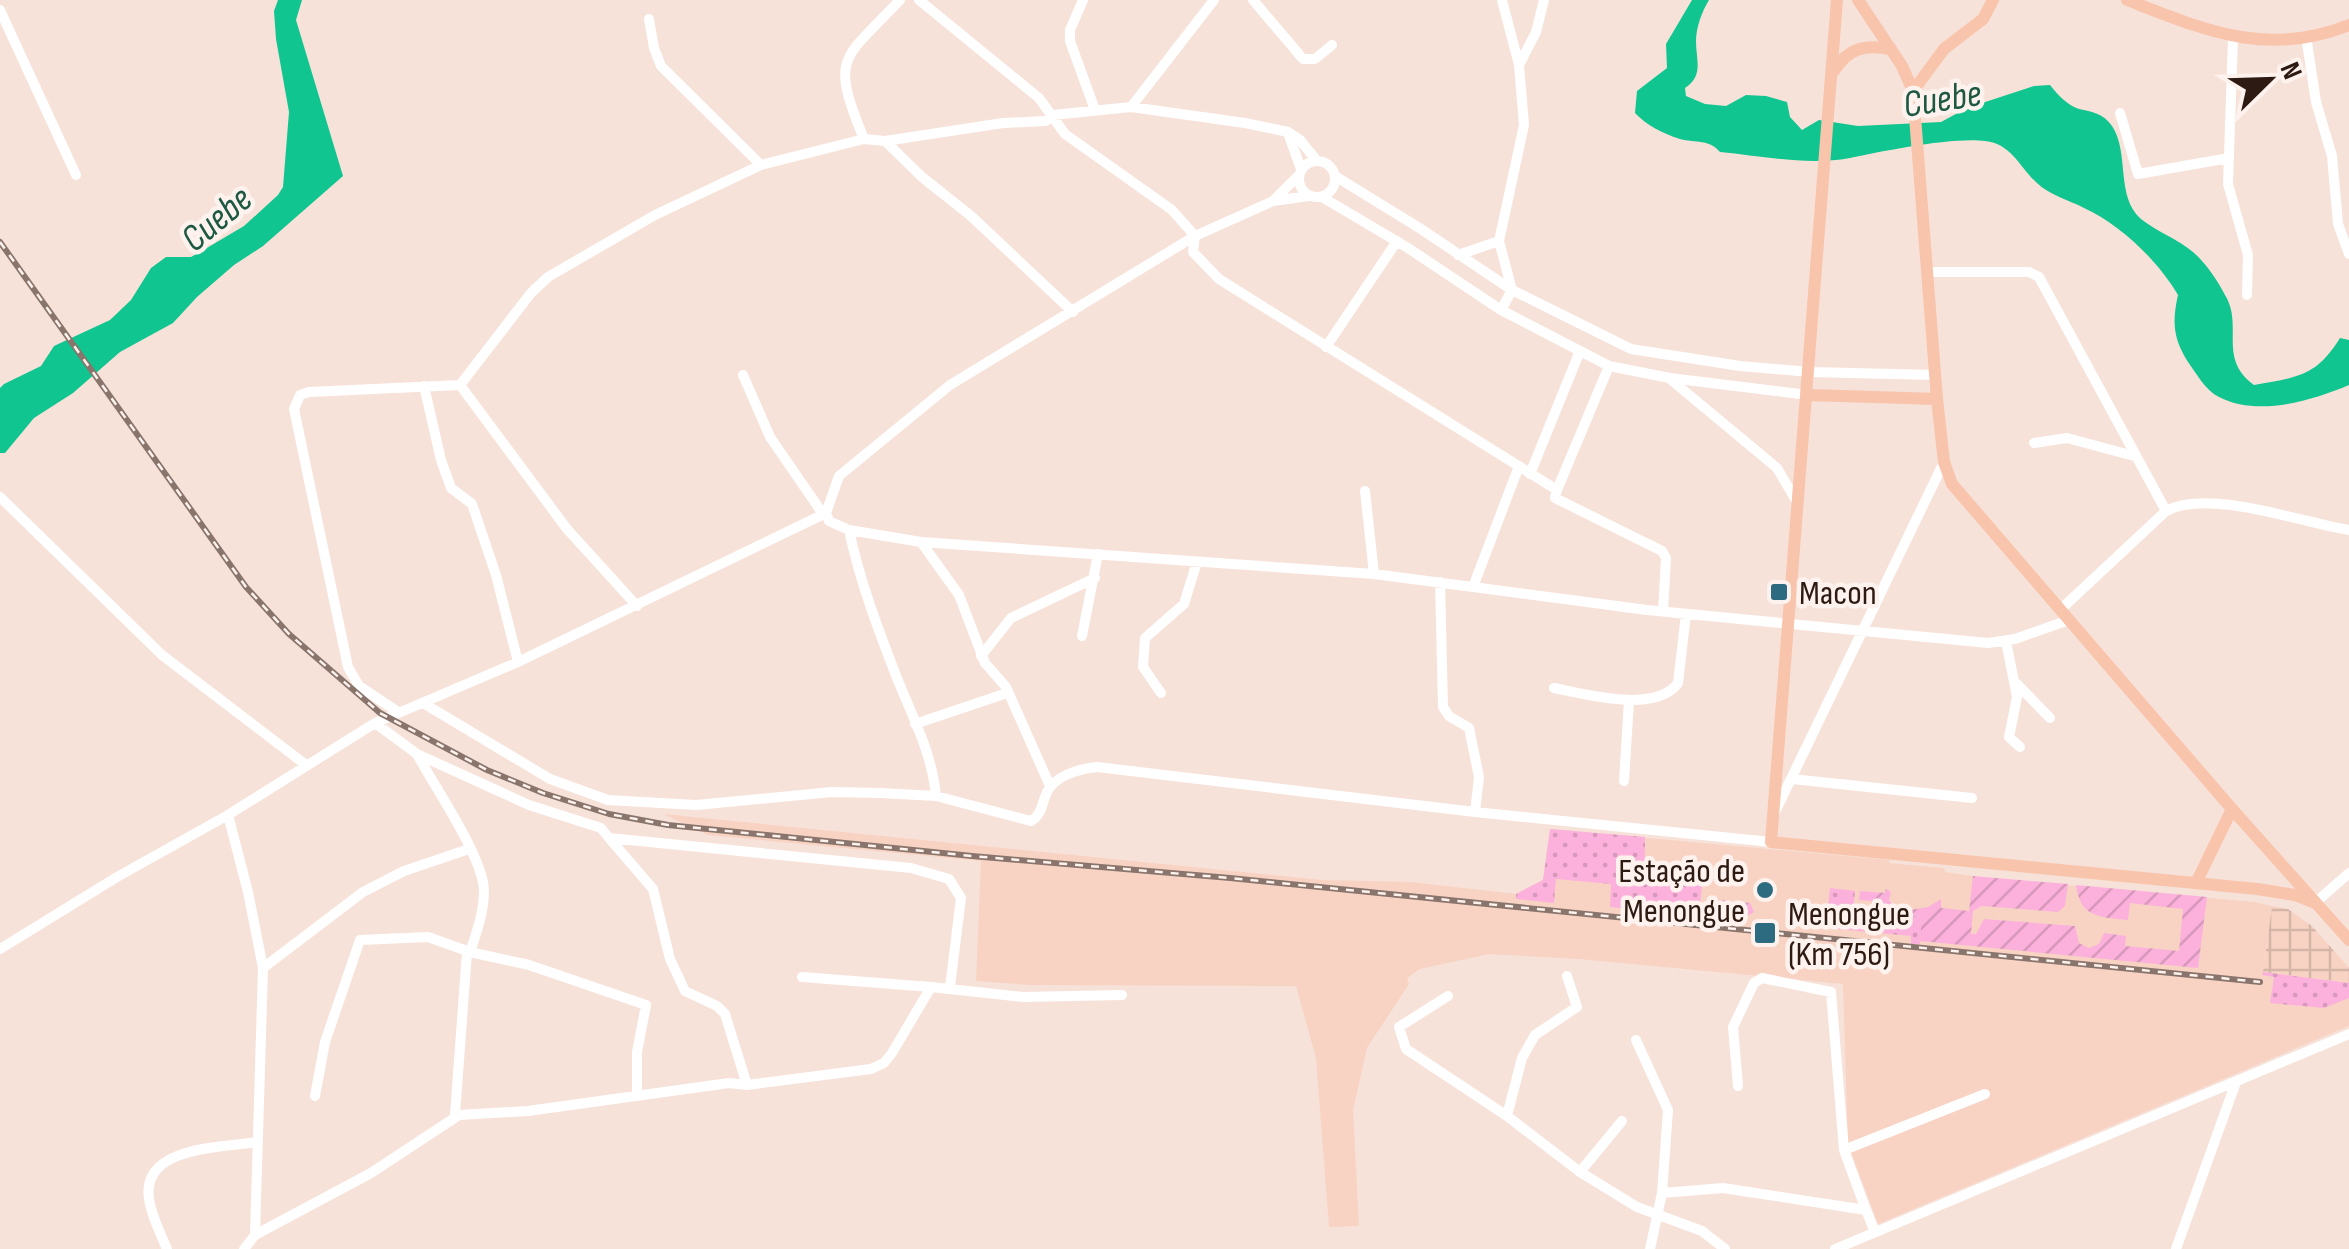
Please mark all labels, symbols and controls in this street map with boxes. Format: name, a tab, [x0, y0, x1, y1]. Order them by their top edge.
north arrow	[2219, 30, 2319, 130]
text: N	[2273, 57, 2309, 84]
water label: Cuebe	[1900, 71, 1985, 128]
water label: Cuebe	[172, 177, 262, 262]
place label: Macon	[1799, 572, 1877, 615]
marker: Macon	[1768, 581, 1790, 603]
place label: Estação de Menongue	[1618, 850, 1745, 933]
marker: Estação de Menongue	[1754, 879, 1776, 901]
place label: Menongue (Km 756)	[1788, 893, 1910, 976]
marker: Menongue (Km 756)	[1752, 920, 1778, 946]

